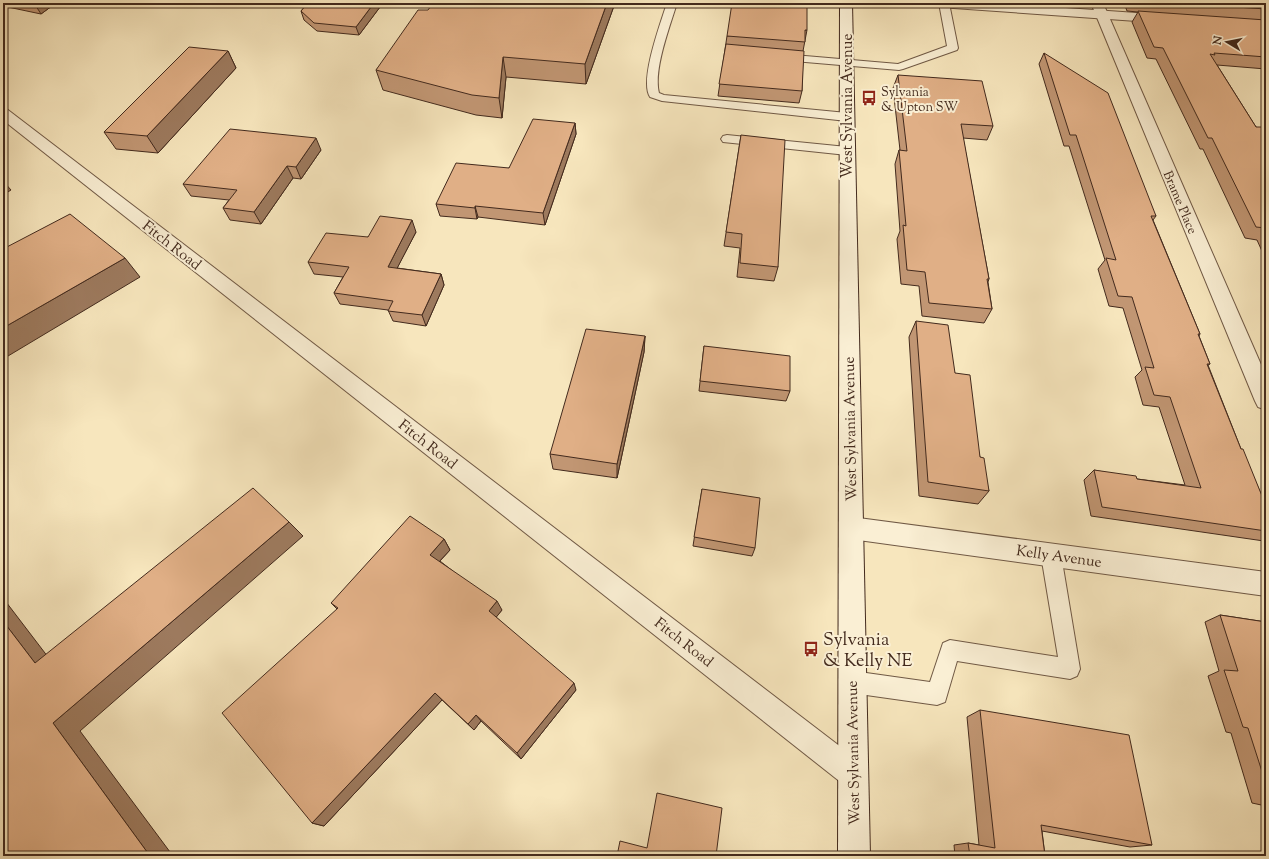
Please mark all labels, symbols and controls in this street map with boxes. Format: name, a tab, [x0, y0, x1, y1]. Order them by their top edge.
north arrow	[1207, 22, 1247, 62]
street label: West Sylvania Avenue	[838, 34, 859, 178]
text: N	[1209, 35, 1227, 47]
place label: Sylvania & Upton SW	[881, 84, 958, 117]
bus stop icon: Sylvania & Upton SW	[860, 89, 878, 107]
street label: Brame Place	[1158, 168, 1201, 237]
street label: Fitch Road	[137, 216, 205, 276]
street label: West Sylvania Avenue	[840, 356, 863, 502]
street label: Fitch Road	[393, 415, 461, 475]
street label: Kelly Avenue	[1015, 541, 1103, 574]
street label: Fitch Road	[649, 613, 717, 673]
place label: Sylvania & Kelly NE	[823, 628, 912, 675]
bus stop icon: Sylvania & Kelly NE	[802, 640, 820, 658]
street label: West Sylvania Avenue	[843, 680, 866, 826]

